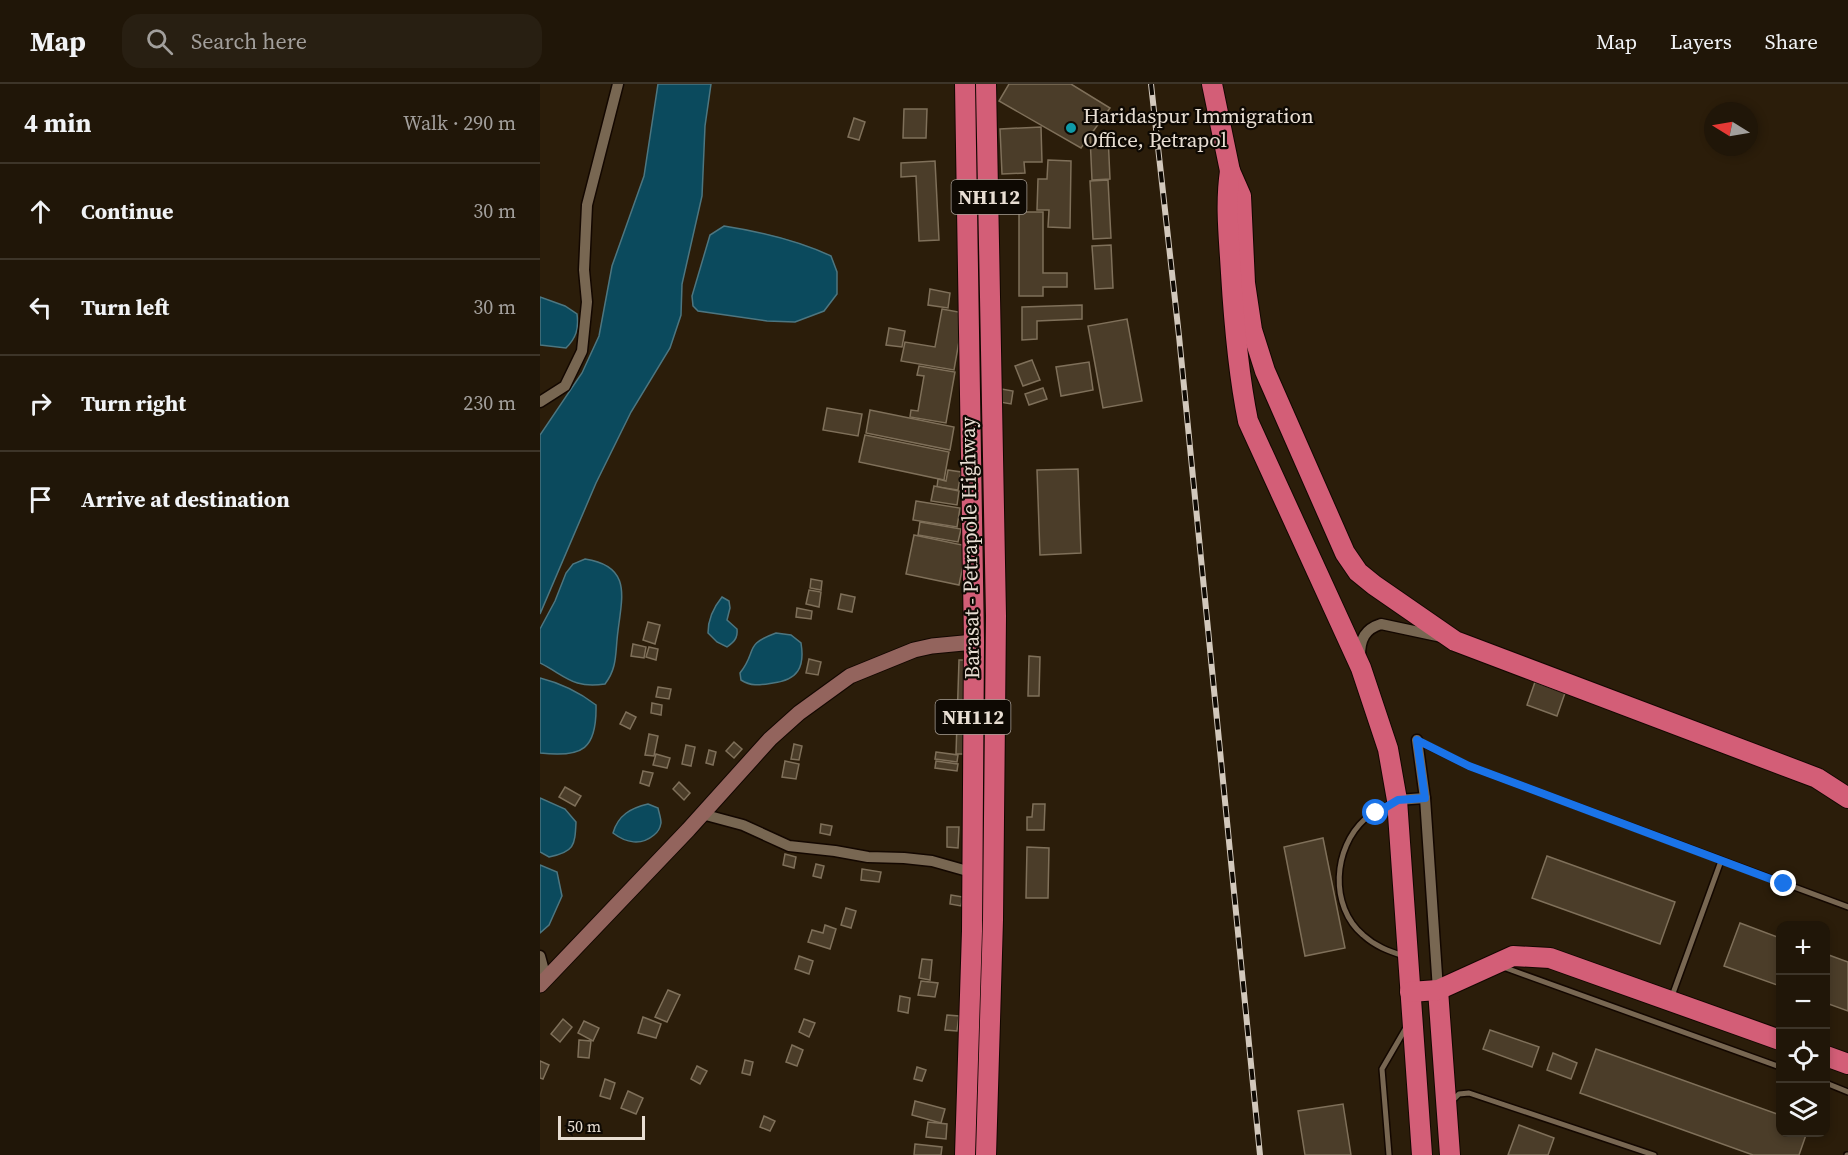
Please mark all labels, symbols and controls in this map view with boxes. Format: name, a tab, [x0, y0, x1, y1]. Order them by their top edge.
search box	[122, 14, 542, 68]
text: Map	[30, 22, 86, 60]
icon: search	[143, 25, 176, 58]
text: Search here	[191, 26, 307, 56]
text: Map	[1596, 27, 1637, 56]
text: Layers	[1670, 27, 1732, 56]
text: Share	[1765, 27, 1818, 56]
place label: Haridaspur Immigration Office, Petrapol	[1083, 101, 1314, 154]
north arrow	[1704, 102, 1758, 156]
text: 4 min	[24, 105, 91, 141]
text: Walk · 290 m	[403, 109, 516, 137]
marker: Haridaspur Immigration Office, Petrapol	[1064, 121, 1078, 135]
road number: NH112	[952, 180, 1026, 214]
icon: ahead	[24, 195, 57, 228]
text: Continue	[81, 196, 174, 226]
text: 30 m	[473, 197, 516, 225]
icon: left	[24, 291, 57, 324]
text: Turn left	[81, 292, 169, 322]
text: 30 m	[473, 293, 516, 321]
icon: right	[24, 387, 57, 420]
text: Turn right	[81, 388, 186, 418]
text: 230 m	[463, 389, 516, 417]
street label: Barasat - Petrapole Highway	[953, 416, 986, 679]
icon: arrive	[24, 483, 57, 516]
text: Arrive at destination	[81, 484, 290, 514]
road number: NH112	[936, 700, 1010, 734]
route start	[1362, 799, 1388, 825]
route end	[1770, 870, 1796, 896]
map controls	[1776, 921, 1830, 1137]
button: +	[1776, 921, 1830, 975]
button: −	[1776, 975, 1830, 1029]
button: locate	[1776, 1029, 1830, 1083]
button: layers	[1776, 1083, 1830, 1137]
scale bar	[558, 1113, 645, 1140]
text: 50 m	[567, 1115, 601, 1137]

